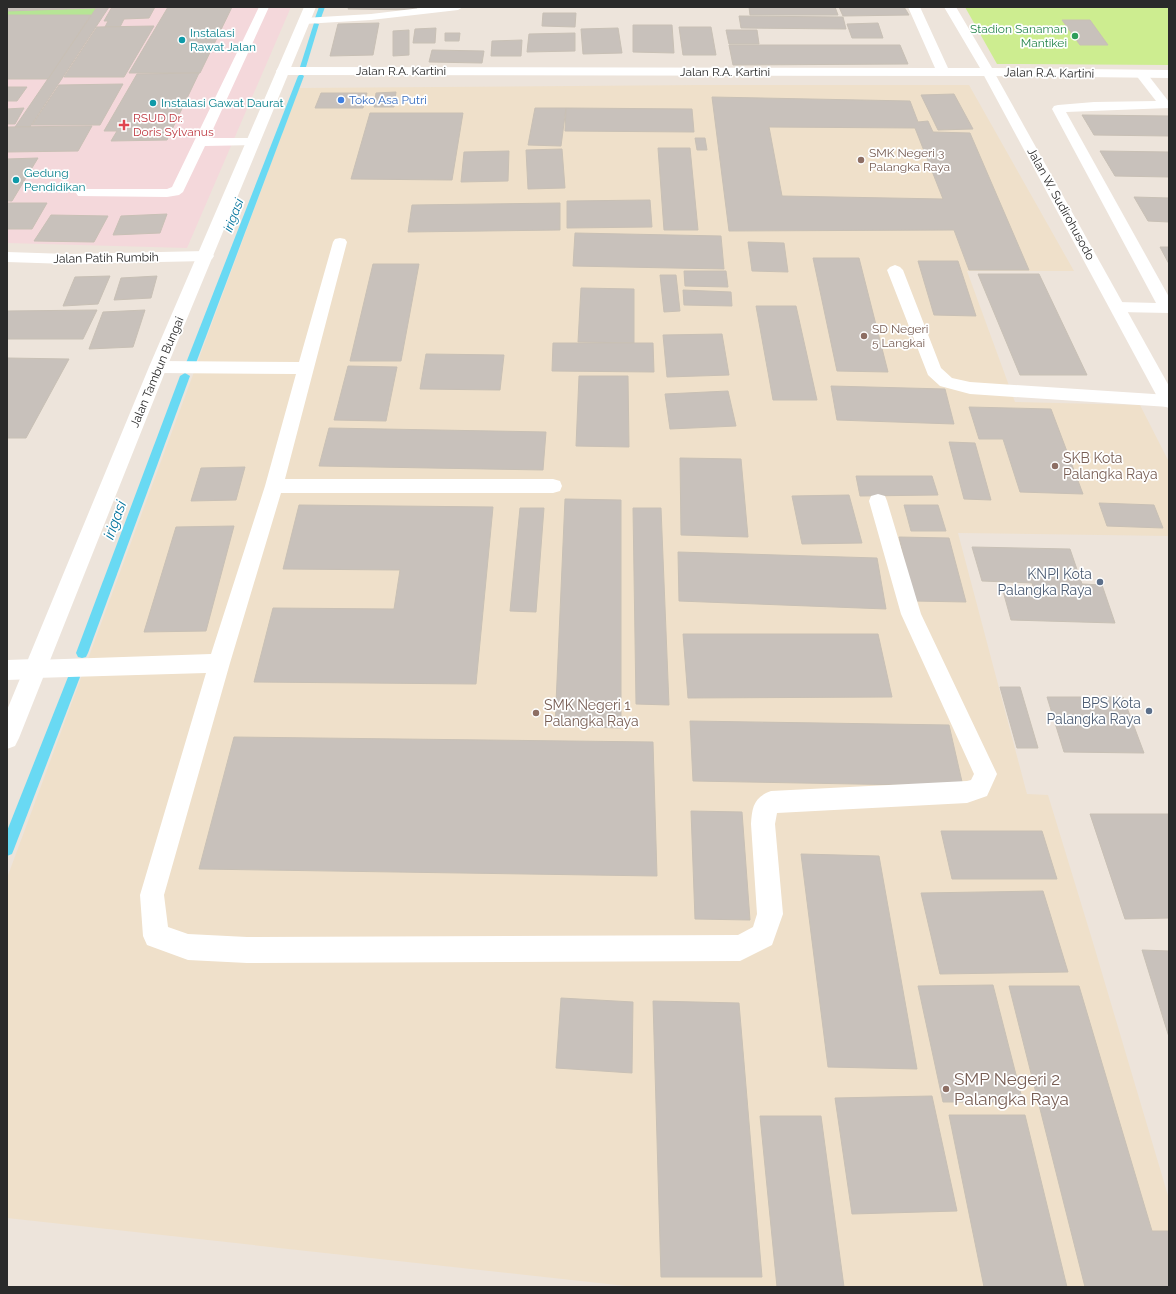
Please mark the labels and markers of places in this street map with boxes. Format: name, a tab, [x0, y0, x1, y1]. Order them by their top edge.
place label: Stadion Sanaman Mantikei	[970, 22, 1067, 50]
place label: Instalasi Rawat Jalan	[190, 26, 256, 54]
marker: Stadion Sanaman Mantikei	[1070, 31, 1080, 41]
marker: Instalasi Rawat Jalan	[177, 35, 187, 45]
place label: Toko Asa Putri	[349, 93, 427, 107]
marker: Toko Asa Putri	[336, 95, 346, 105]
place label: Instalasi Gawat Daurat	[161, 96, 284, 110]
marker: Instalasi Gawat Daurat	[148, 98, 158, 108]
place label: RSUD Dr. Doris Sylvanus	[133, 111, 214, 139]
marker: RSUD Dr. Doris Sylvanus	[118, 119, 130, 131]
place label: SMK Negeri 3 Palangka Raya	[869, 146, 950, 174]
marker: SMK Negeri 3 Palangka Raya	[856, 155, 866, 165]
place label: Gedung Pendidikan	[24, 166, 85, 194]
marker: Gedung Pendidikan	[11, 175, 21, 185]
place label: SD Negeri 5 Langkai	[872, 322, 928, 350]
marker: SD Negeri 5 Langkai	[859, 331, 869, 341]
place label: SKB Kota Palangka Raya	[1063, 450, 1158, 482]
marker: SKB Kota Palangka Raya	[1050, 461, 1060, 471]
place label: KNPI Kota Palangka Raya	[997, 566, 1092, 598]
marker: KNPI Kota Palangka Raya	[1095, 577, 1105, 587]
place label: BPS Kota Palangka Raya	[1046, 695, 1141, 727]
place label: SMK Negeri 1 Palangka Raya	[544, 697, 639, 729]
marker: BPS Kota Palangka Raya	[1144, 706, 1154, 716]
marker: SMK Negeri 1 Palangka Raya	[531, 708, 541, 718]
place label: SMP Negeri 2 Palangka Raya	[954, 1069, 1069, 1109]
marker: SMP Negeri 2 Palangka Raya	[941, 1084, 951, 1094]

